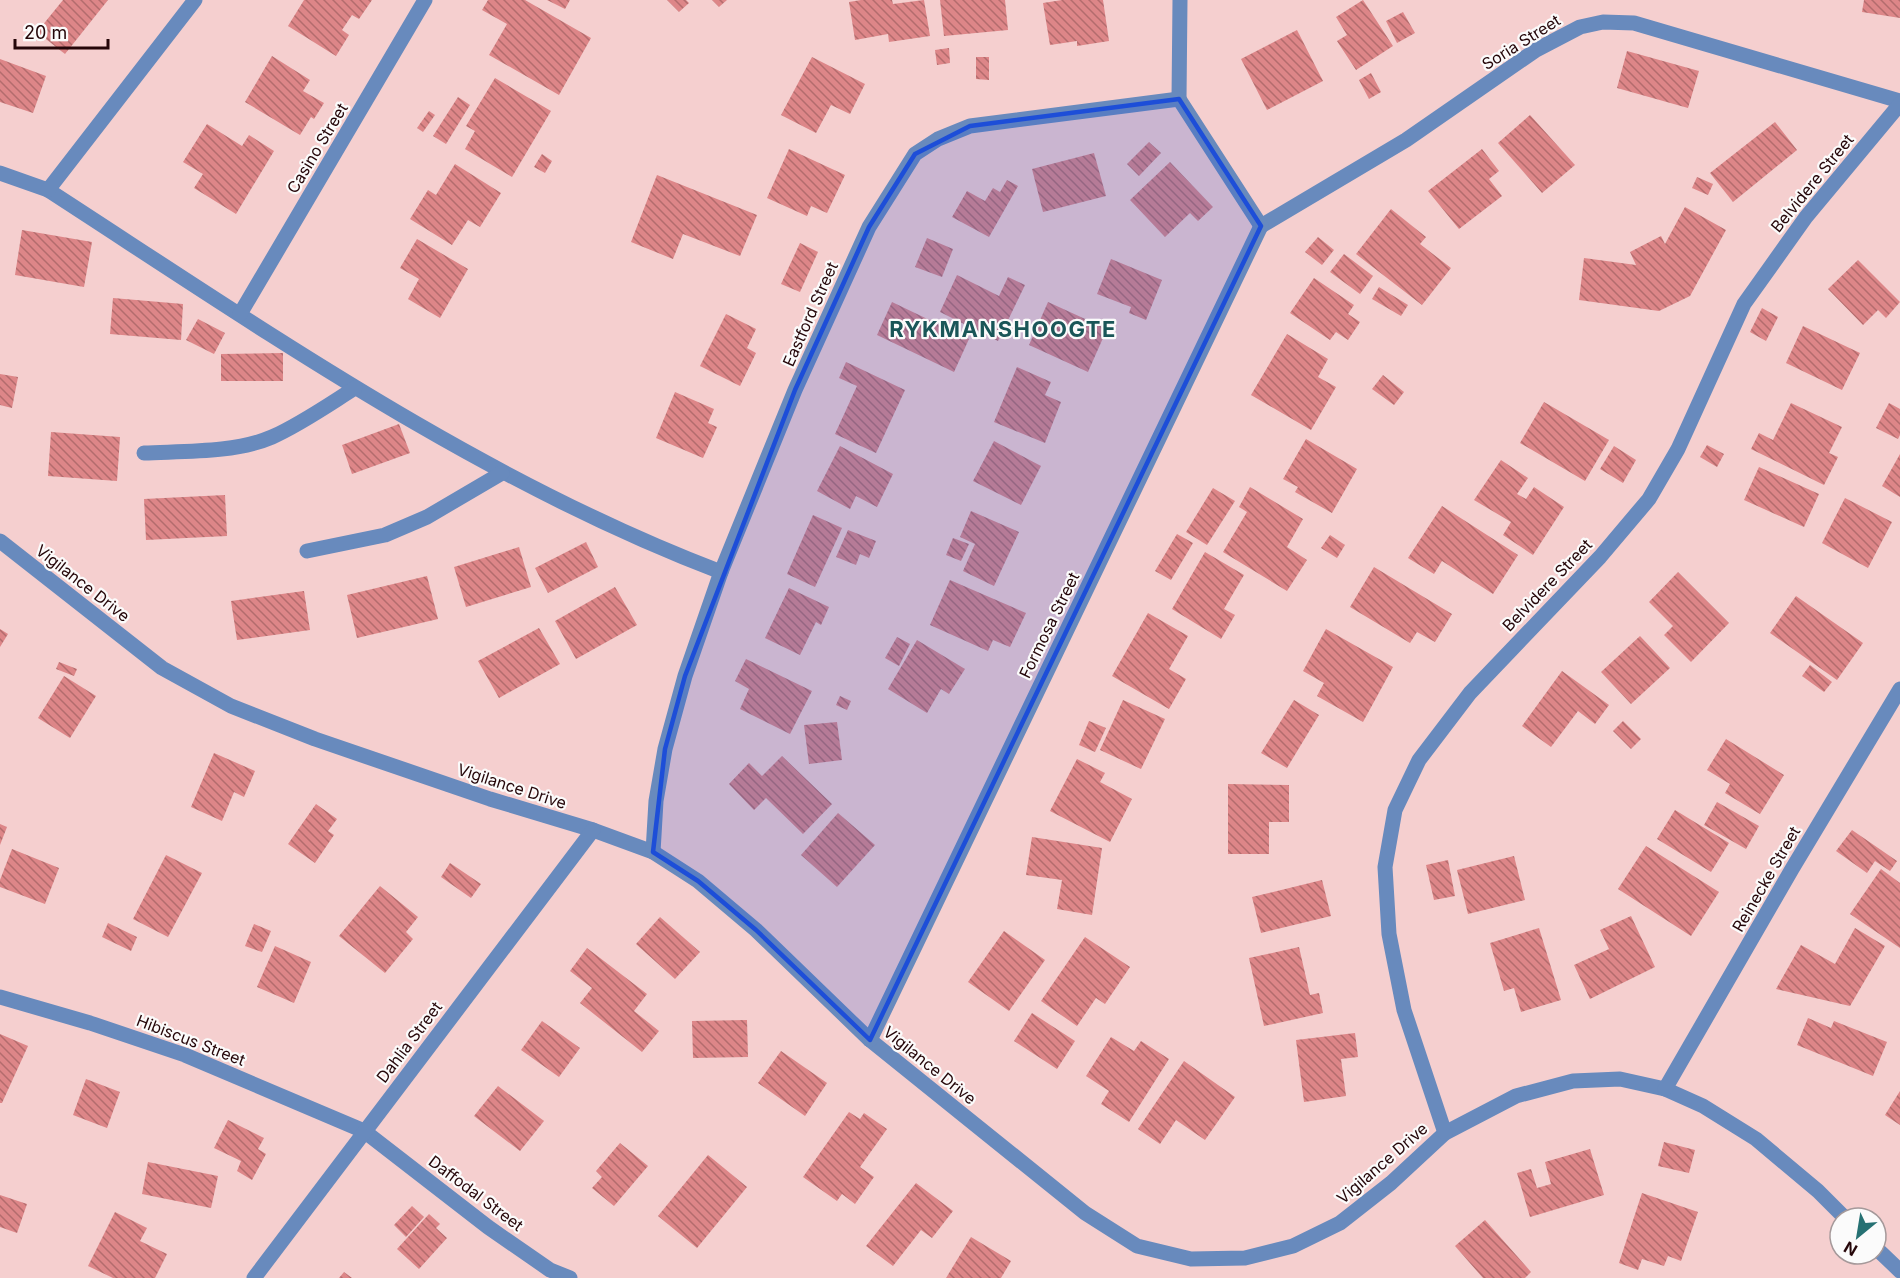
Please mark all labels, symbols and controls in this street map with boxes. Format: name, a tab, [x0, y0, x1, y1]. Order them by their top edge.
street label: Soria Street	[1478, 10, 1564, 74]
scale bar	[15, 12, 108, 50]
text: 20 m	[24, 22, 67, 43]
street label: Casino Street	[282, 99, 352, 197]
street label: Belvidere Street	[1766, 130, 1858, 236]
street label: Eastford Street	[778, 259, 842, 369]
district label: RYKMANSHOOGTE	[889, 316, 1117, 342]
street label: Belvidere Street	[1498, 535, 1596, 635]
street label: Vigilance Drive	[32, 540, 134, 626]
street label: Formosa Street	[1015, 569, 1083, 681]
street label: Vigilance Drive	[455, 759, 569, 813]
street label: Reinecke Street	[1728, 823, 1804, 935]
street label: Dahlia Street	[372, 997, 446, 1087]
street label: Hibiscus Street	[134, 1010, 248, 1070]
street label: Vigilance Drive	[880, 1021, 980, 1109]
street label: Vigilance Drive	[1333, 1118, 1431, 1208]
street label: Daffodal Street	[425, 1151, 527, 1235]
north arrow	[1828, 1206, 1888, 1266]
text: N	[1840, 1237, 1861, 1261]

